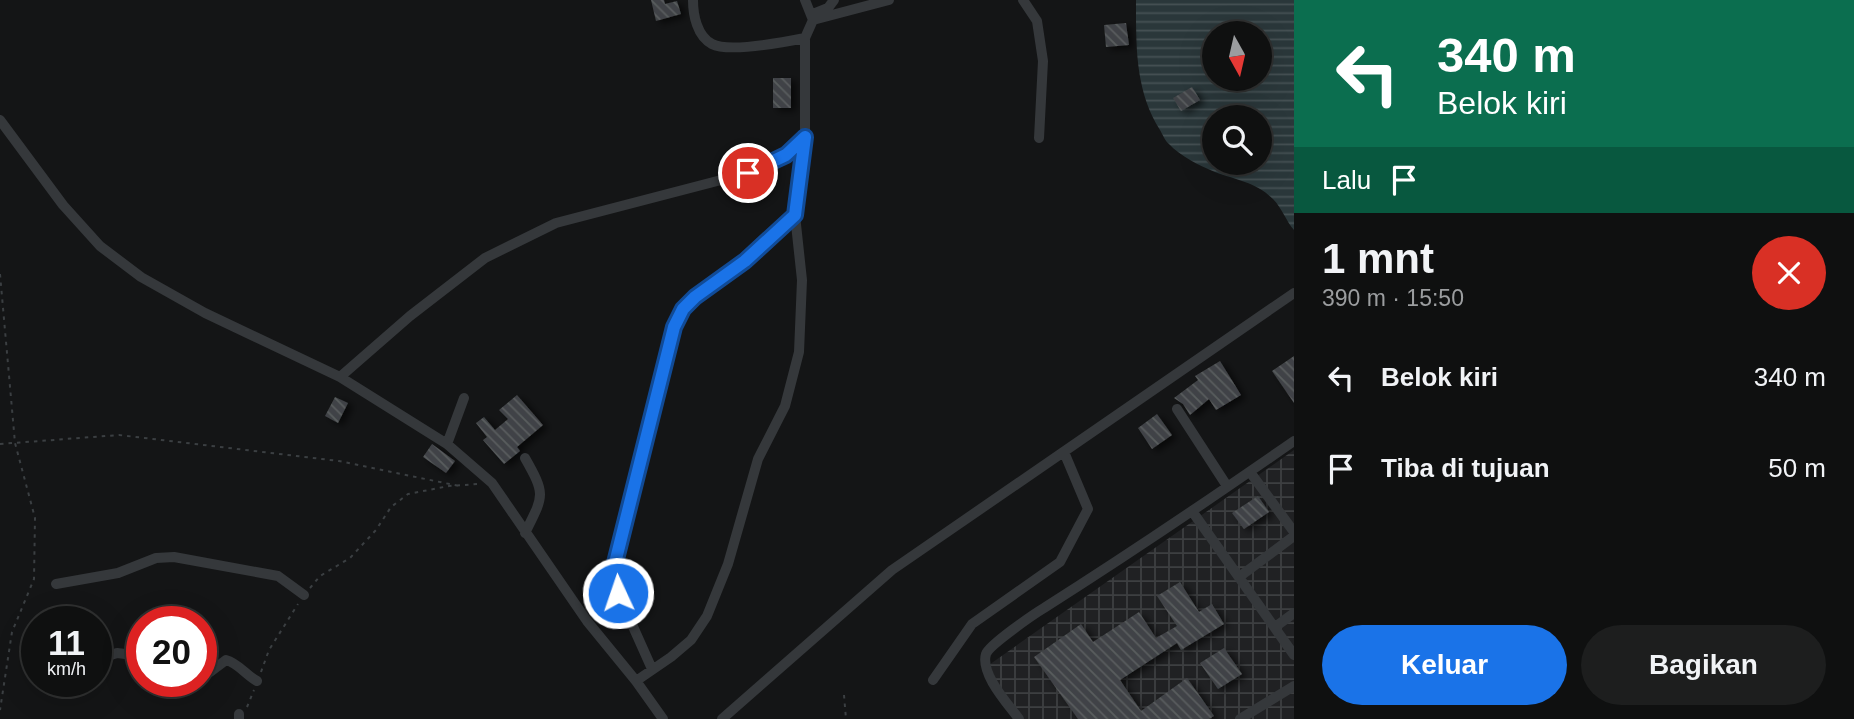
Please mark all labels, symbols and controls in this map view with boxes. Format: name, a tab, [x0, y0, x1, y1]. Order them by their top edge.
north arrow	[1202, 21, 1272, 91]
map controls	[1202, 21, 1272, 175]
icon: left	[1322, 28, 1413, 119]
text: 340 m	[1437, 28, 1576, 82]
text: Belok kiri	[1437, 85, 1567, 121]
button: search	[1202, 105, 1272, 175]
pin	[718, 143, 778, 203]
icon: arrive	[729, 154, 767, 192]
icon: arrive	[1385, 161, 1423, 199]
text: Lalu	[1322, 165, 1371, 195]
text: 1 mnt	[1322, 235, 1434, 282]
button: close	[1752, 236, 1826, 310]
text: 390 m · 15:50	[1322, 285, 1464, 311]
icon: left	[1322, 359, 1360, 397]
text: Belok kiri	[1381, 362, 1498, 392]
text: 340 m	[1754, 362, 1826, 392]
icon: arrive	[1322, 450, 1360, 488]
text: Tiba di tujuan	[1381, 453, 1550, 483]
text: 50 m	[1768, 453, 1826, 483]
position arrow	[581, 556, 655, 630]
speed limit sign: 20	[126, 606, 217, 697]
text: 11	[48, 623, 85, 662]
button: Keluar	[1322, 625, 1567, 705]
button: Bagikan	[1581, 625, 1826, 705]
text: km/h	[47, 659, 86, 679]

